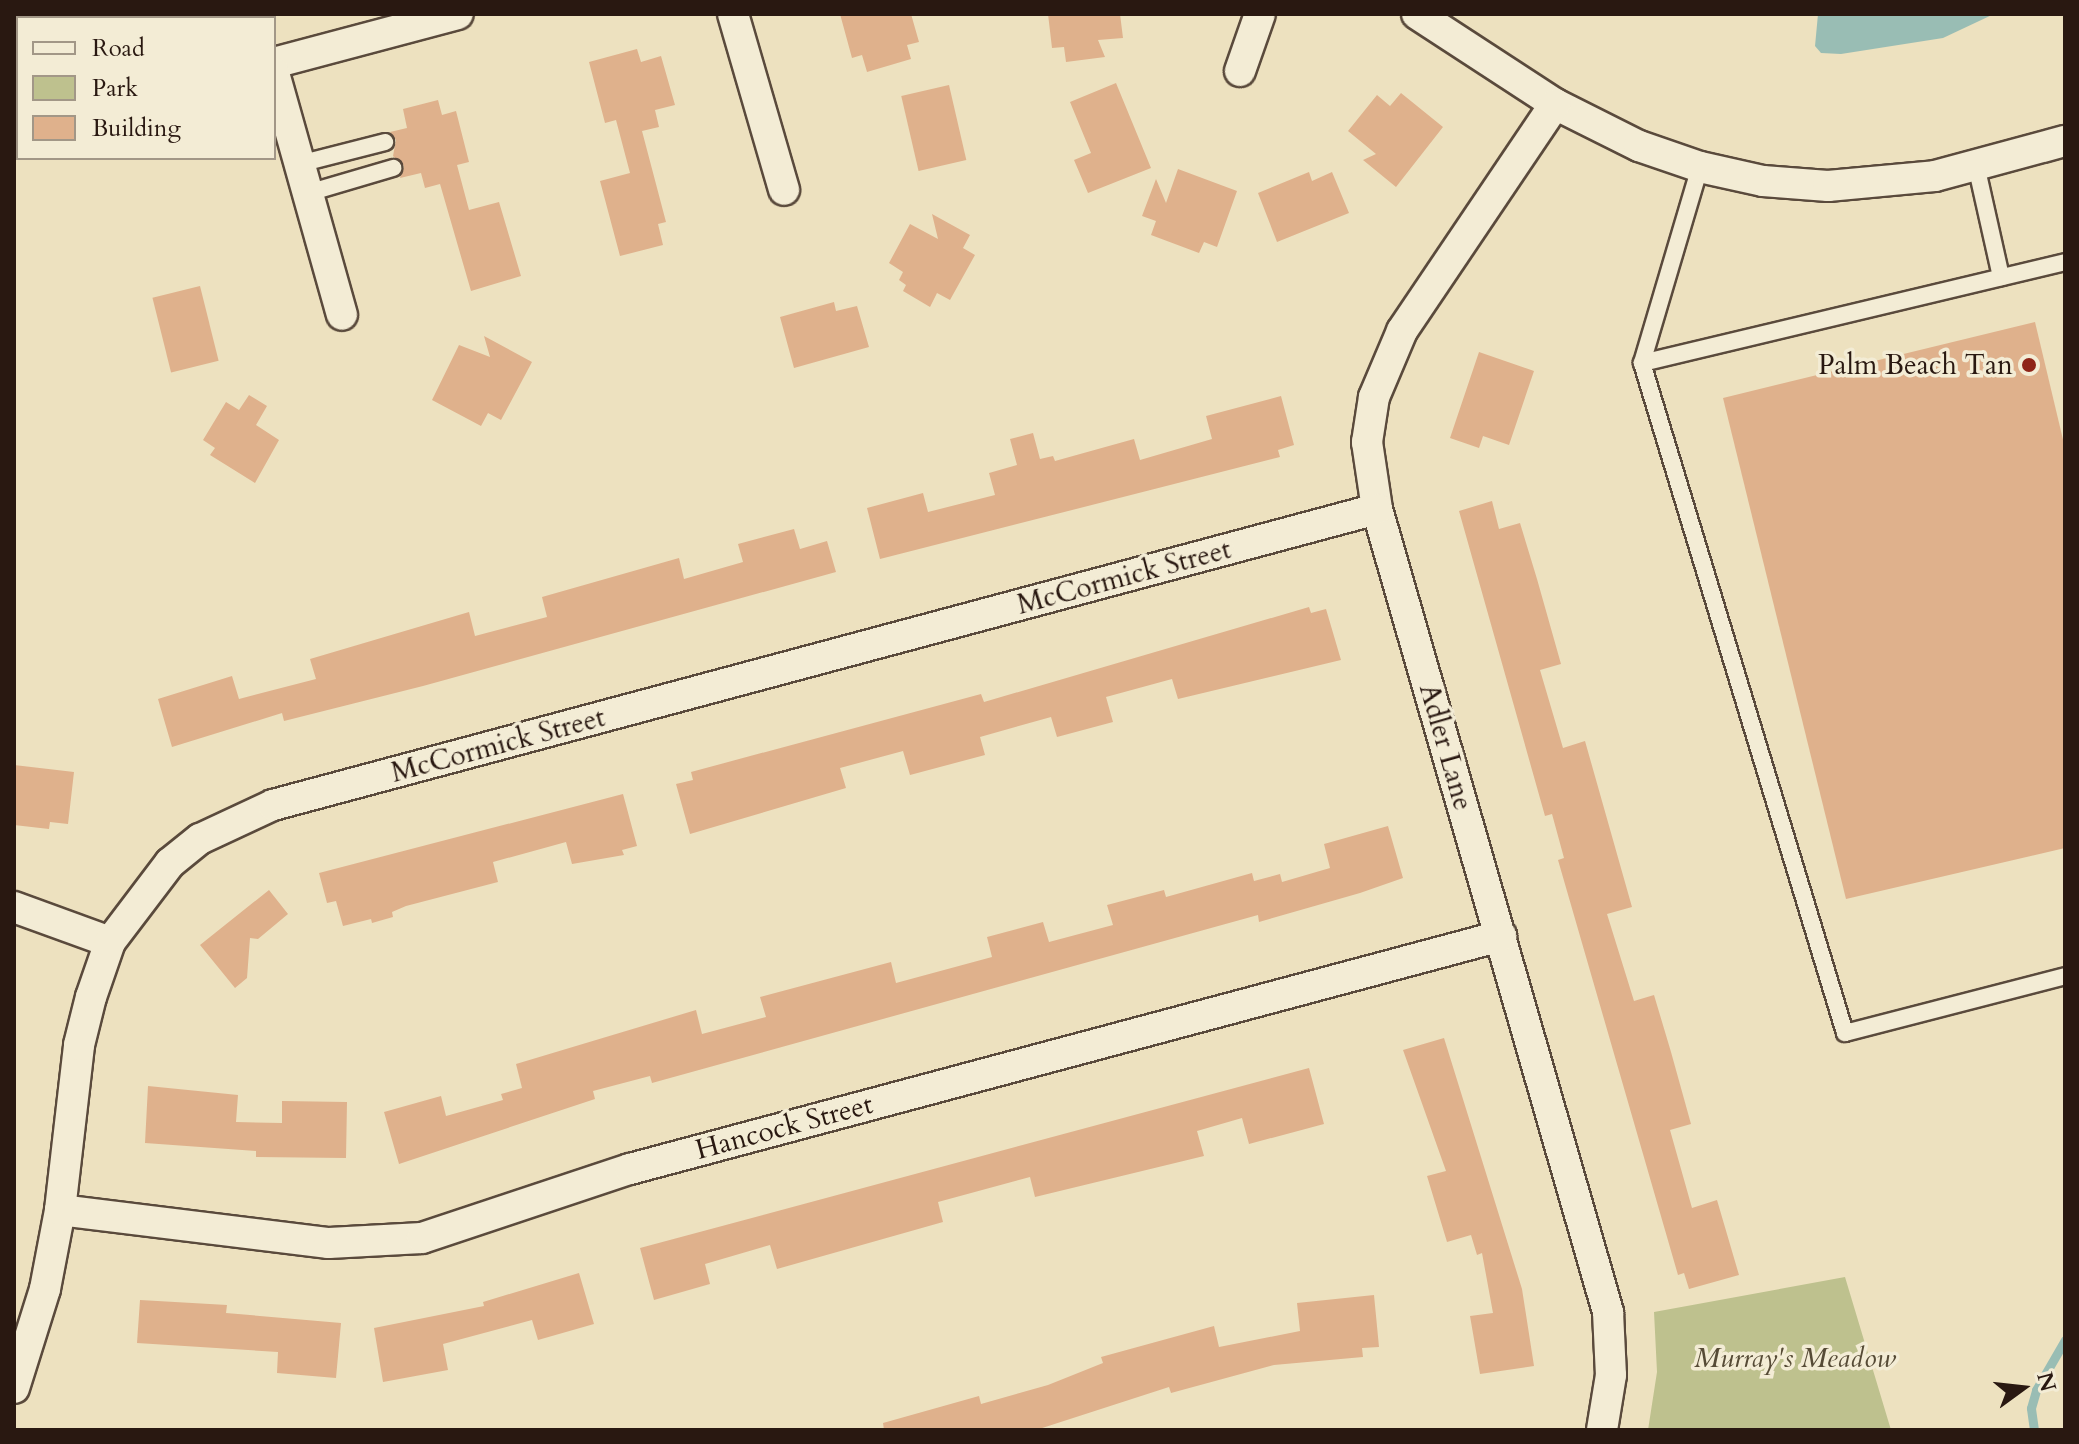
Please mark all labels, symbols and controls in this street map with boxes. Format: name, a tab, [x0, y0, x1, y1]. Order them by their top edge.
legend	[16, 16, 276, 160]
text: Road	[92, 32, 145, 65]
text: Park	[92, 72, 138, 105]
text: Building	[92, 112, 181, 145]
place label: Palm Beach Tan	[1818, 348, 2013, 382]
marker: Palm Beach Tan	[2020, 356, 2038, 374]
street label: McCormick Street	[1013, 532, 1235, 622]
street label: Adler Lane	[1412, 680, 1480, 814]
street label: McCormick Street	[387, 700, 609, 790]
street label: Hancock Street	[692, 1087, 876, 1167]
park label: Murray's Meadow	[1694, 1341, 1896, 1375]
north arrow	[1983, 1348, 2063, 1428]
text: N	[2029, 1369, 2063, 1395]

